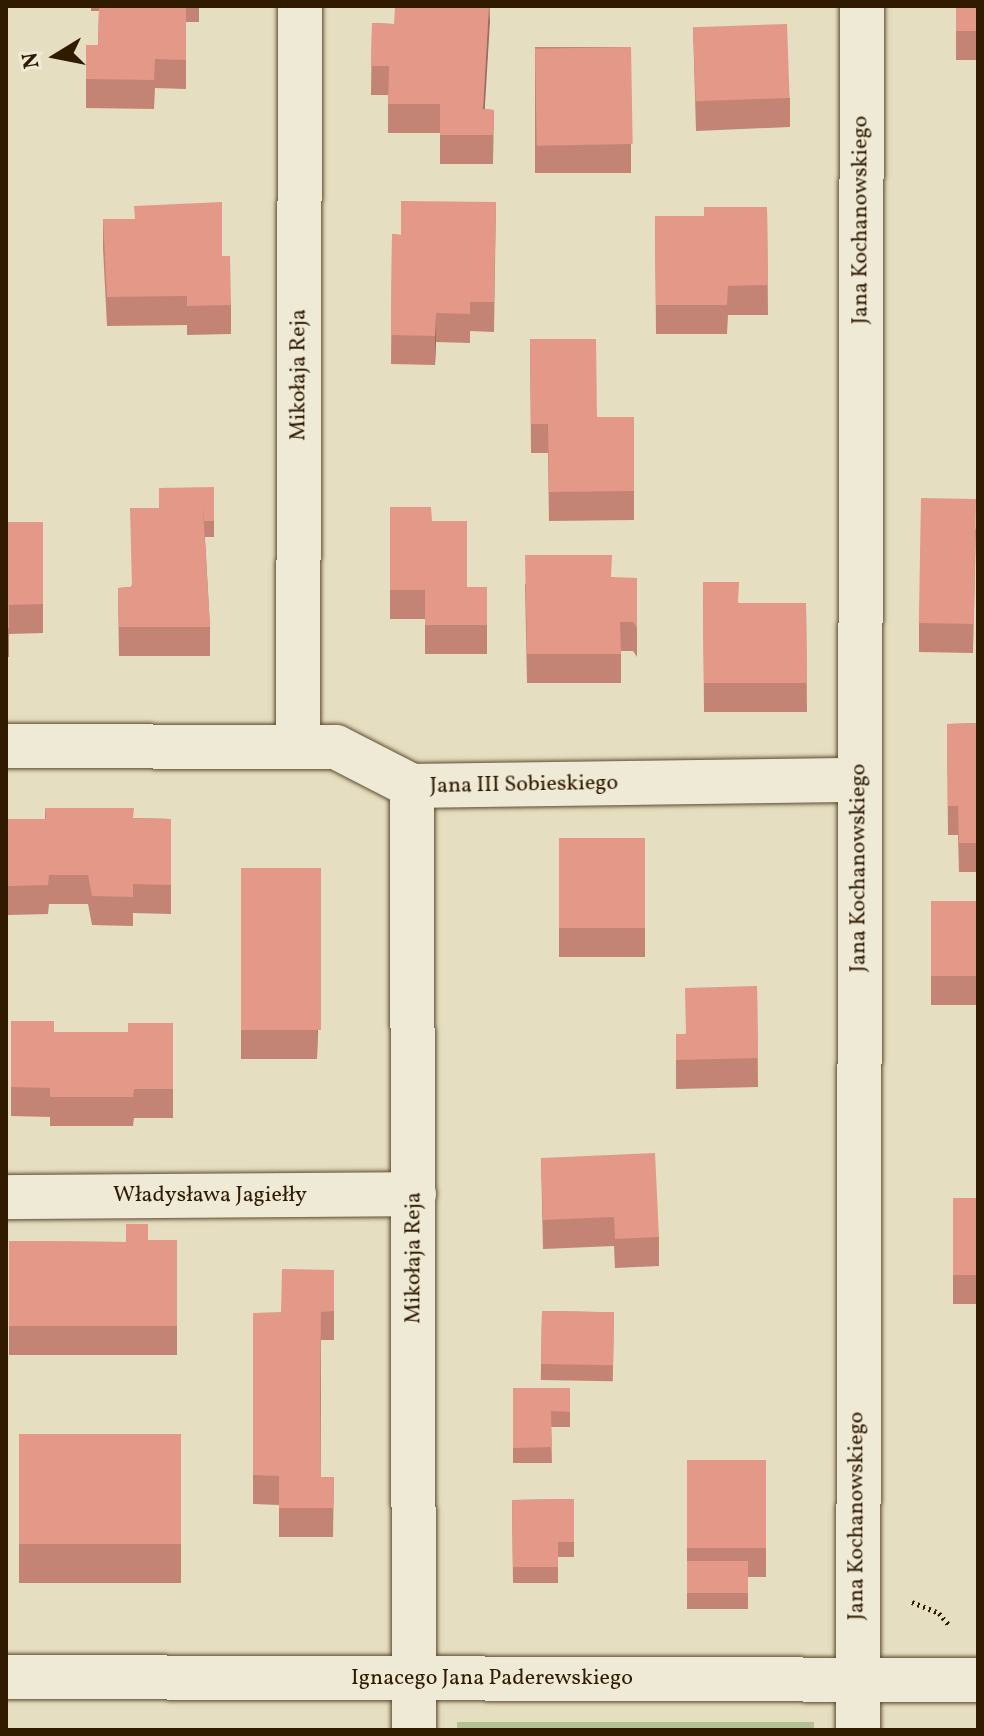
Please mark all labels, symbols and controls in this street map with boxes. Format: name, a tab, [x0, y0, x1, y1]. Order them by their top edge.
north arrow	[16, 16, 96, 96]
text: N	[15, 50, 49, 71]
street label: Jana Kochanowskiego	[848, 116, 874, 324]
street label: Mikołaja Reja	[286, 309, 312, 441]
street label: Jana Kochanowskiego	[846, 764, 872, 972]
street label: Jana III Sobieskiego	[430, 770, 618, 800]
street label: Władysława Jagiełły	[113, 1183, 307, 1209]
street label: Mikołaja Reja	[401, 1192, 427, 1324]
street label: Jana Kochanowskiego	[844, 1412, 870, 1620]
street label: Ignacego Jana Paderewskiego	[351, 1666, 633, 1692]

